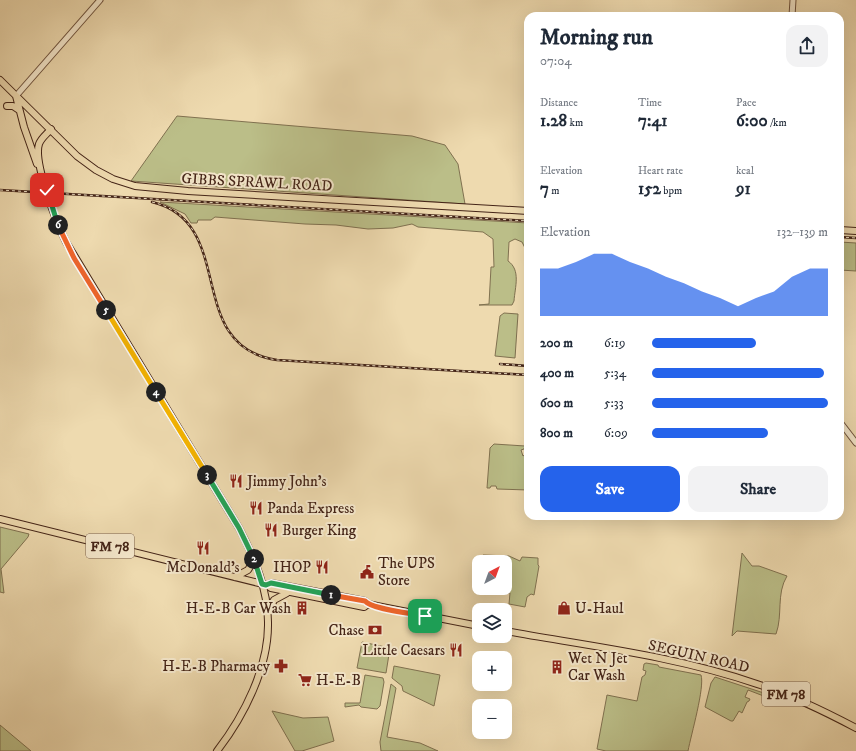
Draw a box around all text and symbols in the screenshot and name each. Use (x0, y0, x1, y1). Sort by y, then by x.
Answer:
text: Morning run (540, 24, 653, 51)
button: share (786, 25, 828, 67)
text: 07:04 (540, 53, 572, 69)
text: Distance (540, 96, 578, 110)
text: Time (638, 96, 662, 110)
text: Pace (736, 96, 756, 110)
text: 1.28 (540, 110, 567, 132)
text: 7:41 (638, 110, 667, 132)
text: 6:00 (736, 110, 768, 132)
text: km (567, 116, 583, 130)
text: /km (768, 116, 787, 130)
text: Elevation (540, 164, 583, 178)
text: Heart rate (638, 164, 683, 178)
text: kcal (736, 164, 754, 178)
street label: GIBBS SPRAWL ROAD (181, 169, 333, 196)
pin (30, 173, 64, 207)
text: 7 (540, 178, 549, 200)
text: 152 (638, 178, 661, 200)
text: 91 (736, 178, 751, 200)
icon: check (36, 179, 58, 201)
text: m (549, 184, 560, 198)
text: bpm (661, 184, 682, 198)
pin: 6 (48, 215, 68, 235)
text: 6 (55, 218, 61, 232)
text: Elevation (540, 224, 590, 240)
text: 132–139 m (776, 224, 828, 240)
pin: 5 (96, 300, 116, 320)
text: 5 (103, 303, 109, 317)
text: 200 m (540, 335, 573, 351)
text: 6:19 (604, 335, 625, 351)
text: 400 m (540, 365, 574, 381)
text: 5:34 (604, 365, 626, 381)
pin: 4 (146, 382, 166, 402)
text: 4 (153, 385, 159, 399)
text: 600 m (540, 395, 573, 411)
text: 5:33 (604, 395, 624, 411)
text: 800 m (540, 425, 573, 441)
text: 6:09 (604, 425, 628, 441)
pin: 3 (197, 465, 217, 485)
button: Save (540, 466, 680, 512)
button: Share (688, 466, 828, 512)
text: 3 (205, 468, 209, 482)
place label: Jimmy John's (245, 472, 326, 491)
restaurant icon: Jimmy John's (228, 473, 244, 489)
place label: Panda Express (267, 499, 354, 518)
restaurant icon: Panda Express (248, 500, 264, 516)
place label: Burger King (282, 521, 357, 540)
restaurant icon: Burger King (263, 522, 279, 538)
road number: FM 78 (86, 534, 134, 558)
restaurant icon: McDonald's (195, 540, 211, 556)
pin: 2 (244, 549, 264, 569)
text: 2 (251, 552, 257, 566)
place label: The UPS Store (378, 554, 435, 590)
north arrow (472, 555, 512, 595)
map controls (472, 555, 512, 739)
place label: McDonald's (166, 558, 240, 577)
place label: IHOP (273, 558, 311, 577)
restaurant icon: IHOP (314, 559, 330, 575)
public building icon: The UPS Store (359, 564, 375, 580)
pin: 1 (321, 585, 341, 605)
text: 1 (329, 588, 333, 602)
place label: H-E-B Car Wash (186, 599, 291, 618)
pin (408, 599, 442, 633)
place label: U-Haul (575, 599, 624, 618)
building icon: H-E-B Car Wash (294, 600, 310, 616)
shop icon: U-Haul (556, 600, 572, 616)
button: layers (472, 603, 512, 643)
icon: arrive (414, 605, 436, 627)
place label: Chase (329, 621, 364, 640)
bank icon: Chase (367, 622, 383, 638)
street label: SEGUIN ROAD (646, 636, 751, 677)
place label: Little Caesars (362, 641, 445, 660)
restaurant icon: Little Caesars (448, 642, 464, 658)
place label: Wet N Jet Car Wash (567, 649, 628, 685)
button: + (472, 651, 512, 691)
place label: H-E-B Pharmacy (162, 657, 271, 676)
pharmacy icon: H-E-B Pharmacy (273, 658, 289, 674)
building icon: Wet N Jet Car Wash (549, 659, 565, 675)
place label: H-E-B (316, 671, 361, 690)
supermarket icon: H-E-B (297, 672, 313, 688)
road number: FM 78 (762, 682, 810, 706)
button: − (472, 699, 512, 739)

